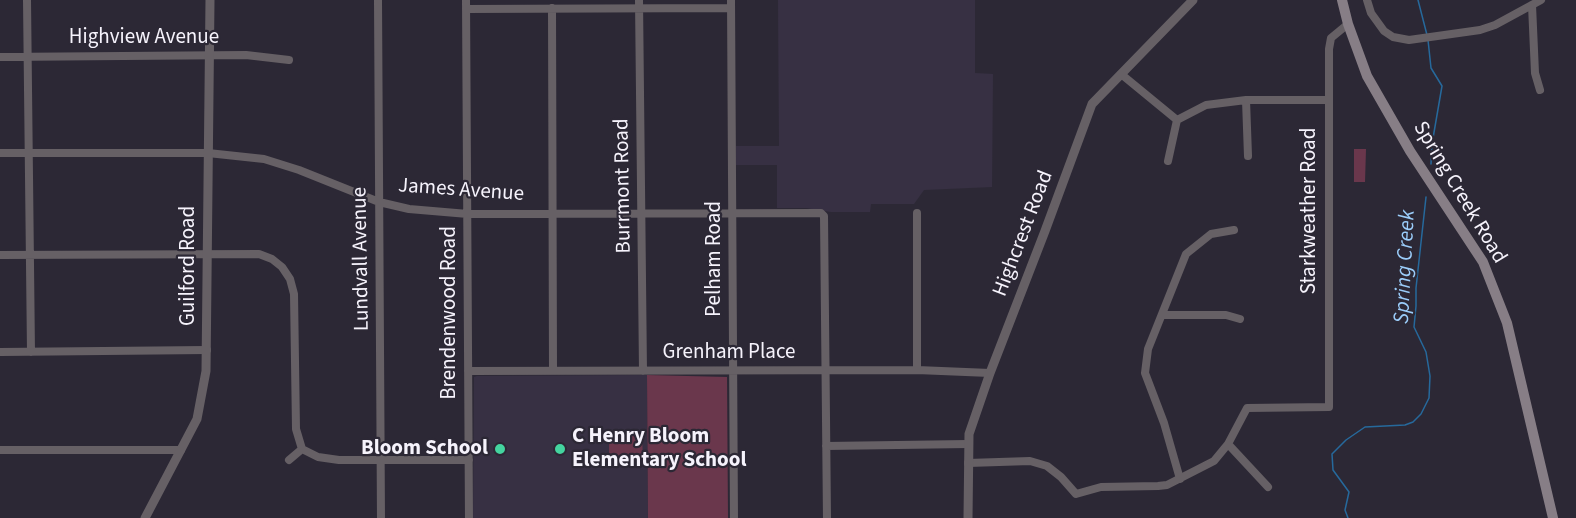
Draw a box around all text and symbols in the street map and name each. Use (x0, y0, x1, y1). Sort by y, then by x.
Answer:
street label: Highview Avenue (69, 25, 219, 51)
street label: Spring Creek Road (1407, 117, 1511, 269)
street label: Burrmont Road (610, 118, 638, 254)
street label: Starkweather Road (1297, 128, 1323, 294)
street label: Highcrest Road (988, 168, 1060, 300)
street label: James Avenue (397, 174, 525, 208)
street label: Lundvall Avenue (348, 187, 376, 331)
street label: Pelham Road (702, 201, 728, 317)
street label: Guilford Road (176, 206, 202, 326)
water label: Spring Creek (1390, 209, 1422, 325)
street label: Brendenwood Road (437, 226, 463, 400)
street label: Grenham Place (663, 340, 795, 366)
place label: C Henry Bloom Elementary School (572, 424, 746, 474)
place label: Bloom School (361, 436, 488, 462)
marker: Bloom School (493, 442, 507, 456)
marker: C Henry Bloom Elementary School (553, 442, 567, 456)

